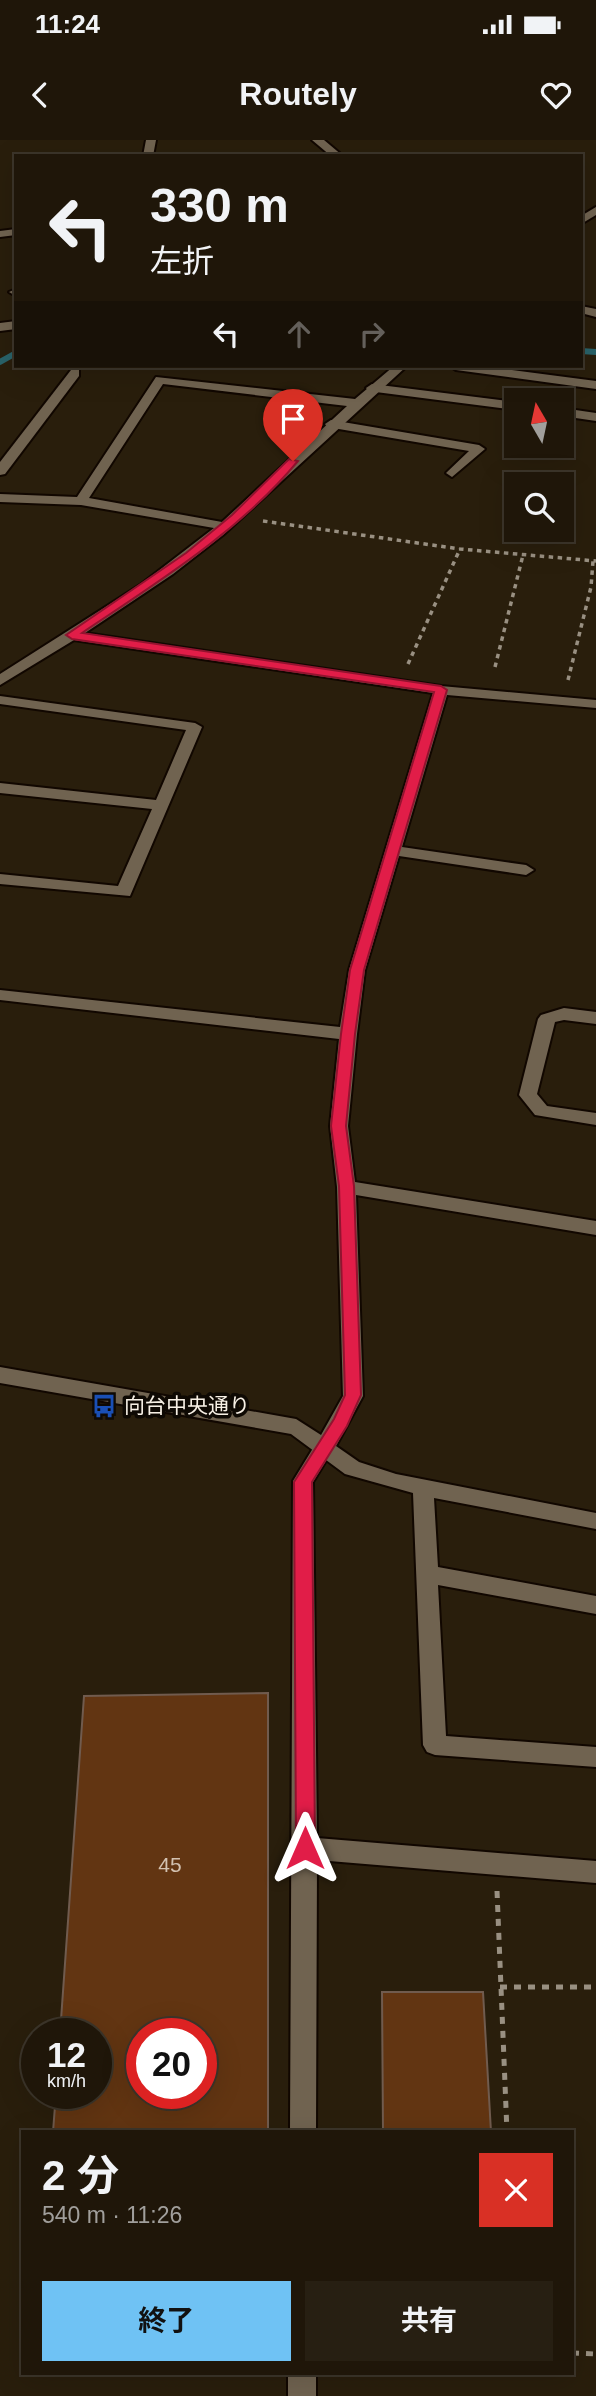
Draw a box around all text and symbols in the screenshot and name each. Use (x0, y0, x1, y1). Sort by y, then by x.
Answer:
text: 11:24 (35, 9, 100, 39)
icon: back (21, 76, 59, 114)
text: Routely (239, 76, 357, 112)
icon: heart (537, 76, 575, 114)
text: 330 m (150, 178, 289, 232)
icon: left (35, 182, 126, 273)
text: 左折 (150, 243, 214, 279)
icon: left (207, 315, 245, 353)
icon: ahead (280, 315, 318, 353)
icon: right (353, 315, 391, 353)
north arrow (504, 388, 574, 458)
map controls (504, 388, 574, 542)
pin (263, 389, 323, 461)
icon: arrive (274, 400, 312, 438)
button: search (504, 472, 574, 542)
bus stop icon: 向台中央通り (90, 1392, 118, 1420)
place label: 向台中央通り (124, 1394, 250, 1417)
position arrow (268, 1811, 342, 1885)
house number: 45 (158, 1853, 182, 1876)
speed limit sign: 20 (126, 2018, 217, 2109)
text: 12 (47, 2035, 86, 2074)
text: km/h (47, 2071, 86, 2091)
text: 2 分 (42, 2152, 119, 2199)
button: close (479, 2153, 553, 2227)
text: 540 m · 11:26 (42, 2202, 182, 2228)
button: 終了 (42, 2281, 291, 2361)
button: 共有 (305, 2281, 553, 2361)

